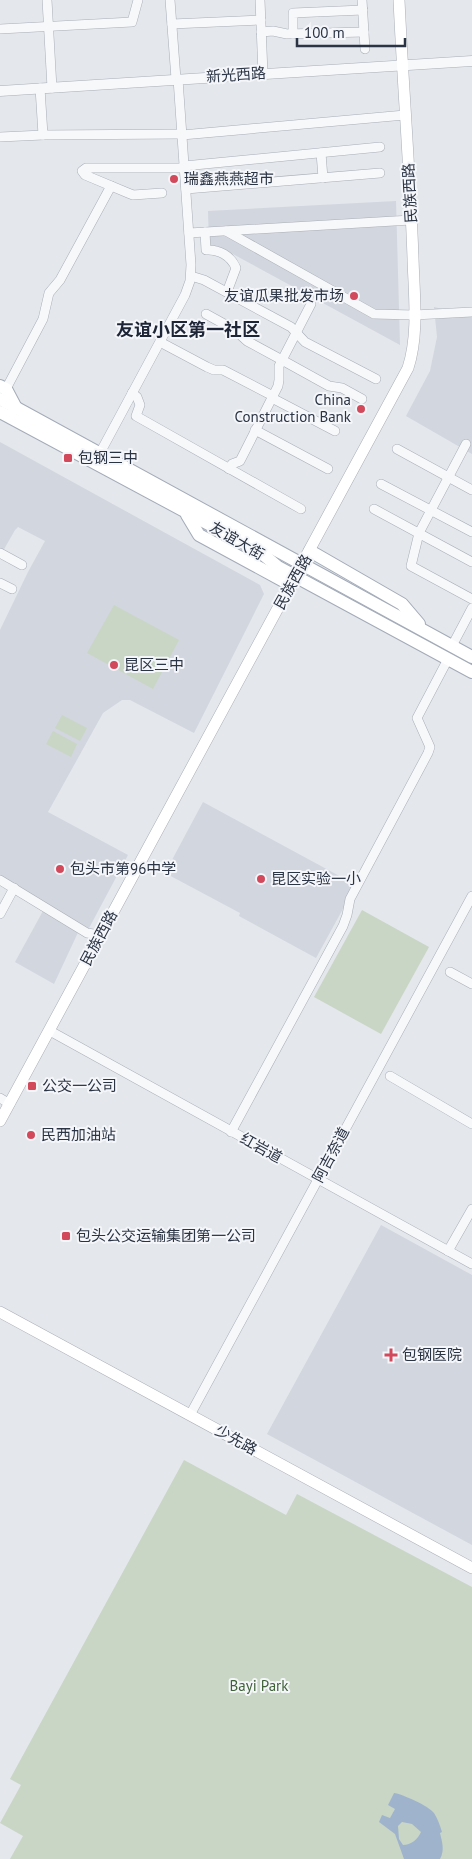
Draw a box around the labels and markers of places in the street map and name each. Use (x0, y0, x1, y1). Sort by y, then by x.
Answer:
place label: 瑞鑫燕燕超市 (184, 169, 274, 188)
marker: 瑞鑫燕燕超市 (168, 173, 180, 185)
place label: 友谊瓜果批发市场 (224, 286, 344, 305)
marker: 友谊瓜果批发市场 (348, 290, 360, 302)
place label: China Construction Bank (234, 390, 352, 426)
marker: China Construction Bank (355, 403, 367, 415)
place label: 包钢三中 (78, 448, 138, 467)
marker: 包钢三中 (62, 452, 74, 464)
place label: 昆区三中 (124, 655, 184, 674)
marker: 昆区三中 (108, 659, 120, 671)
place label: 包头市第96中学 (70, 859, 176, 878)
marker: 包头市第96中学 (54, 863, 66, 875)
place label: 昆区实验一小 (271, 869, 361, 888)
marker: 昆区实验一小 (255, 873, 267, 885)
place label: 公交一公司 (42, 1076, 117, 1095)
marker: 公交一公司 (26, 1080, 38, 1092)
place label: 民西加油站 (41, 1125, 116, 1144)
marker: 民西加油站 (25, 1129, 37, 1141)
place label: 包头公交运输集团第一公司 (76, 1226, 256, 1245)
marker: 包头公交运输集团第一公司 (60, 1230, 72, 1242)
place label: 包钢医院 (402, 1345, 462, 1364)
marker: 包钢医院 (384, 1348, 398, 1362)

